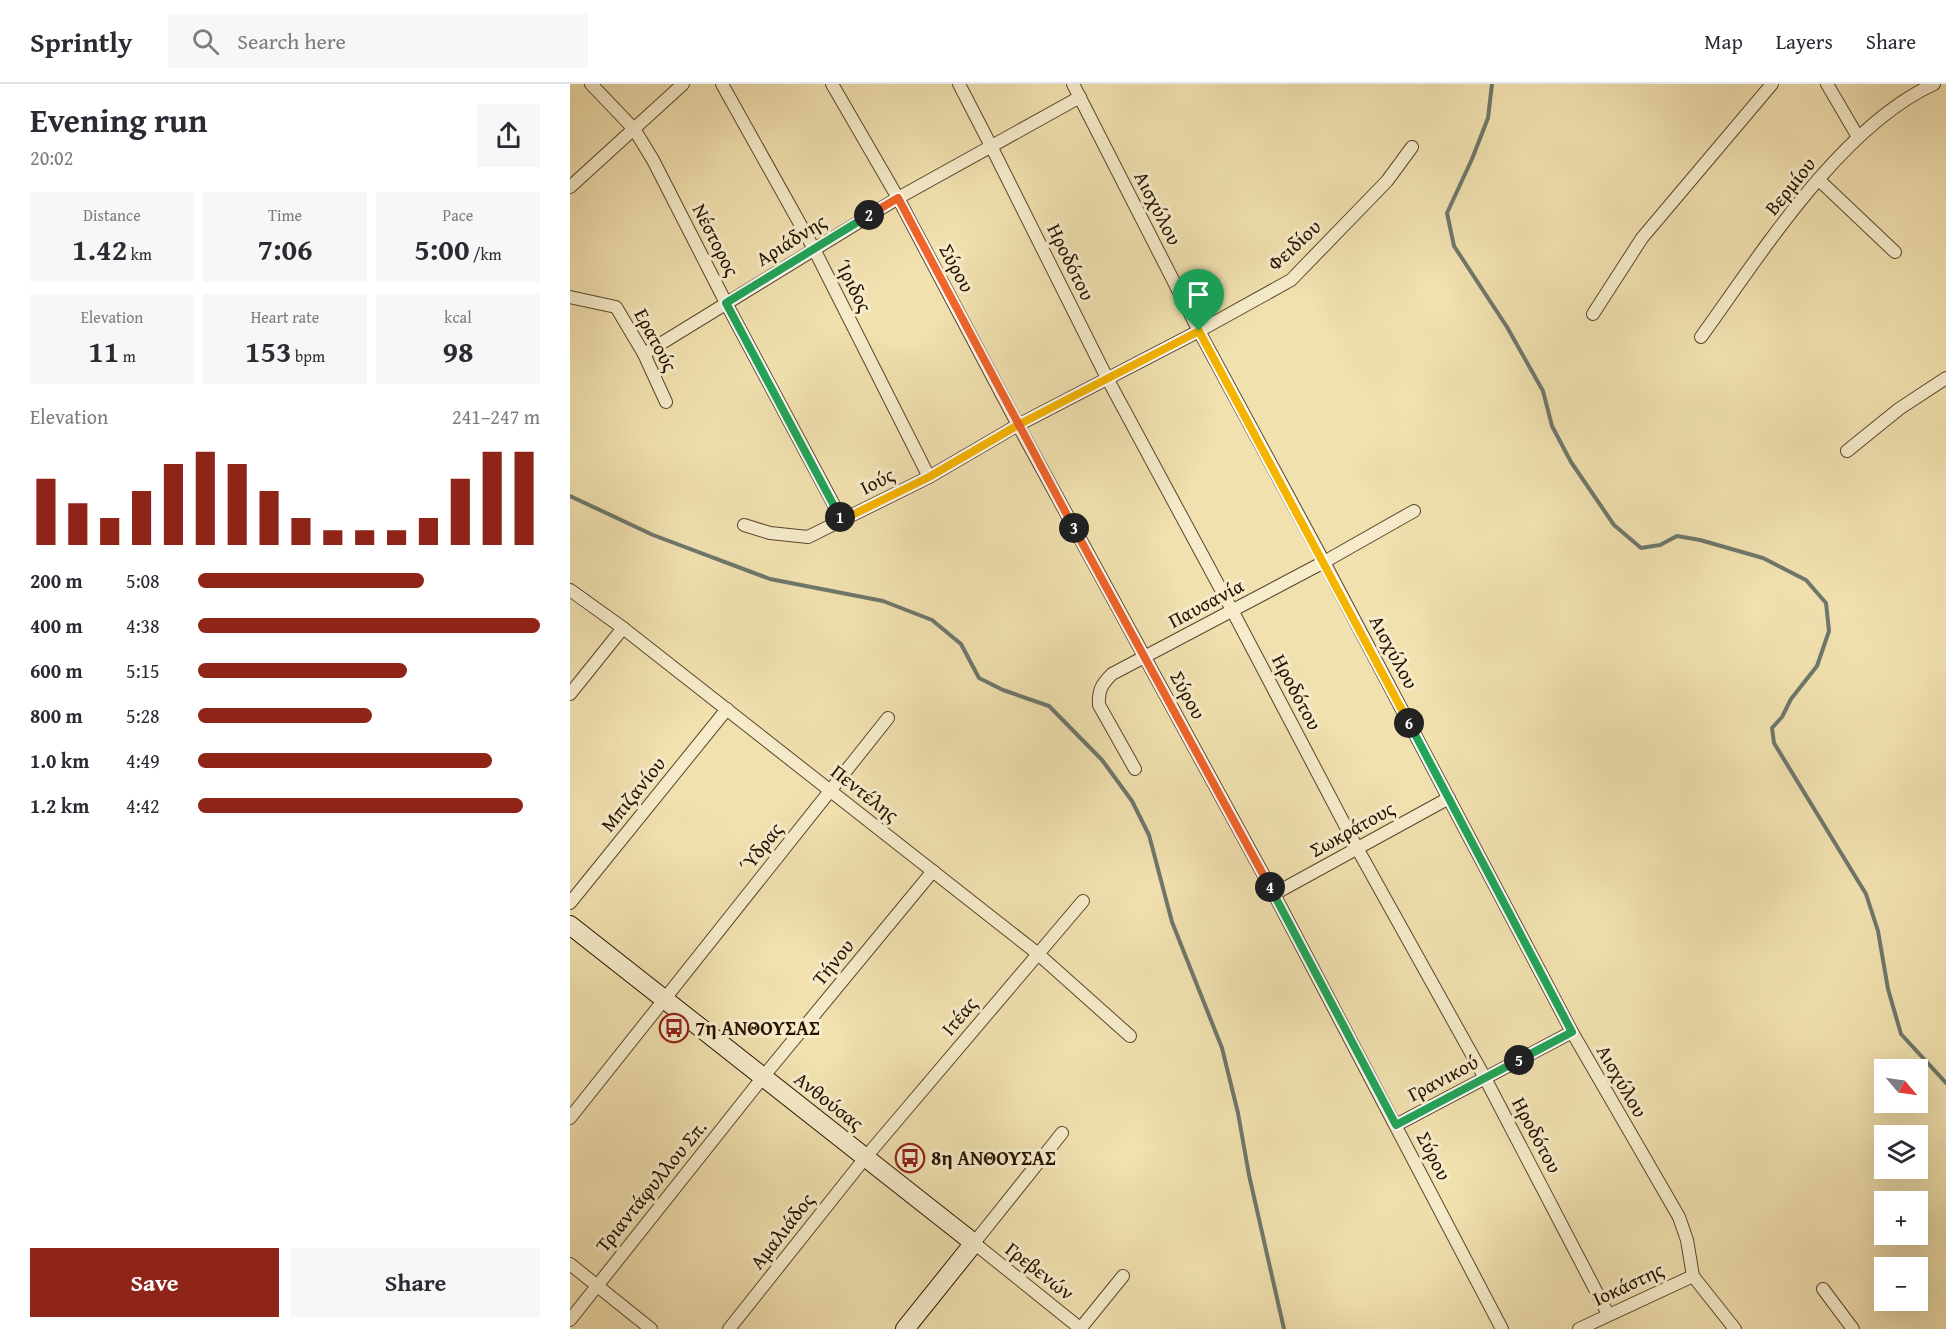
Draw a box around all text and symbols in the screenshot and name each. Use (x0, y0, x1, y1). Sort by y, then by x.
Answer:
search box (168, 14, 588, 68)
text: Sprintly (30, 21, 132, 62)
icon: search (189, 25, 222, 58)
text: Search here (237, 25, 346, 57)
text: Map (1704, 26, 1743, 57)
text: Layers (1776, 26, 1833, 57)
text: Share (1866, 26, 1916, 57)
text: Evening run (30, 96, 207, 144)
button: share (477, 104, 540, 167)
text: 20:02 (30, 143, 73, 172)
street label: Βερμίου (1757, 150, 1822, 221)
street label: Αισχύλου (1127, 166, 1189, 250)
street label: Νέστορος (686, 198, 747, 282)
pin: 2 (854, 200, 884, 230)
text: Distance (83, 203, 141, 227)
text: Time (268, 203, 302, 227)
text: Pace (443, 203, 473, 227)
text: 2 (865, 203, 873, 227)
street label: Αριάδνης (750, 206, 832, 273)
street label: Φειδίου (1260, 212, 1327, 277)
street label: Ηροδότου (1040, 218, 1103, 305)
text: 1.42 (72, 227, 127, 271)
text: 7:06 (257, 227, 313, 271)
text: 5:00 (414, 227, 469, 271)
street label: Σύρου (933, 238, 982, 297)
text: km (127, 242, 152, 266)
text: /km (469, 242, 502, 266)
street label: Ίριδος (829, 255, 880, 318)
pin (1173, 269, 1224, 331)
icon: arrive (1182, 278, 1215, 311)
street label: Ερατούς (628, 303, 685, 377)
text: Elevation (81, 305, 143, 329)
text: Heart rate (251, 305, 319, 329)
text: kcal (444, 305, 472, 329)
text: 11 (88, 329, 119, 373)
text: 153 (245, 329, 292, 373)
text: 98 (442, 329, 474, 373)
text: m (119, 344, 136, 368)
text: bpm (292, 344, 325, 368)
text: Elevation (30, 402, 108, 431)
text: 241–247 m (452, 402, 540, 431)
street label: Ιούς (854, 459, 900, 502)
pin: 1 (825, 502, 855, 532)
text: 1 (836, 505, 844, 529)
pin: 3 (1059, 513, 1089, 543)
text: 3 (1070, 516, 1078, 540)
text: 200 m (30, 566, 83, 595)
text: 5:08 (126, 566, 160, 595)
street label: Παυσανία (1163, 570, 1249, 635)
street label: Αισχύλου (1363, 610, 1426, 694)
text: 400 m (30, 611, 83, 640)
text: 4:38 (126, 611, 160, 640)
street label: Ηροδότου (1265, 649, 1330, 735)
text: 600 m (30, 656, 83, 685)
text: 5:15 (126, 656, 160, 685)
street label: Σύρου (1163, 665, 1214, 724)
text: 800 m (30, 701, 83, 730)
text: 5:28 (126, 701, 160, 730)
pin: 6 (1394, 708, 1424, 738)
text: 6 (1405, 711, 1413, 735)
text: 1.0 km (30, 746, 89, 775)
text: 4:49 (126, 746, 160, 775)
street label: Μπιζανίου (593, 750, 672, 838)
street label: Πεντέλης (825, 757, 906, 829)
text: 1.2 km (30, 791, 89, 820)
text: 4:42 (126, 791, 160, 820)
street label: Σωκράτους (1304, 793, 1400, 864)
street label: Ύδρας (732, 815, 790, 878)
pin: 4 (1255, 872, 1285, 902)
text: 4 (1266, 875, 1274, 899)
street label: Τήνου (805, 932, 861, 991)
street label: Ιτέας (934, 990, 984, 1041)
bus stop icon: 7η ΑΝΘΟΥΣΑΣ (658, 1012, 690, 1044)
place label: 7η ΑΝΘΟΥΣΑΣ (695, 1013, 820, 1042)
street label: Αισχύλου (1590, 1039, 1655, 1123)
pin: 5 (1504, 1045, 1534, 1075)
street label: Γρανικού (1402, 1047, 1483, 1108)
text: 5 (1515, 1048, 1523, 1072)
north arrow (1874, 1059, 1928, 1113)
map controls (1874, 1059, 1928, 1311)
street label: Ανθούσας (788, 1064, 871, 1137)
street label: Ηροδότου (1505, 1092, 1570, 1178)
street label: Τριαντάφυλλου Σπ. (588, 1113, 713, 1258)
button: layers (1874, 1125, 1928, 1179)
street label: Σύρου (1410, 1126, 1459, 1185)
bus stop icon: 8η ΑΝΘΟΥΣΑΣ (894, 1142, 926, 1174)
place label: 8η ΑΝΘΟΥΣΑΣ (931, 1143, 1056, 1172)
street label: Αμαλιάδος (742, 1186, 821, 1275)
button: + (1874, 1191, 1928, 1245)
street label: Γρεβενών (1000, 1234, 1081, 1307)
button: Save (30, 1248, 279, 1317)
button: Share (291, 1248, 540, 1317)
street label: Ιοκάστης (1587, 1254, 1669, 1313)
button: − (1874, 1257, 1928, 1311)

